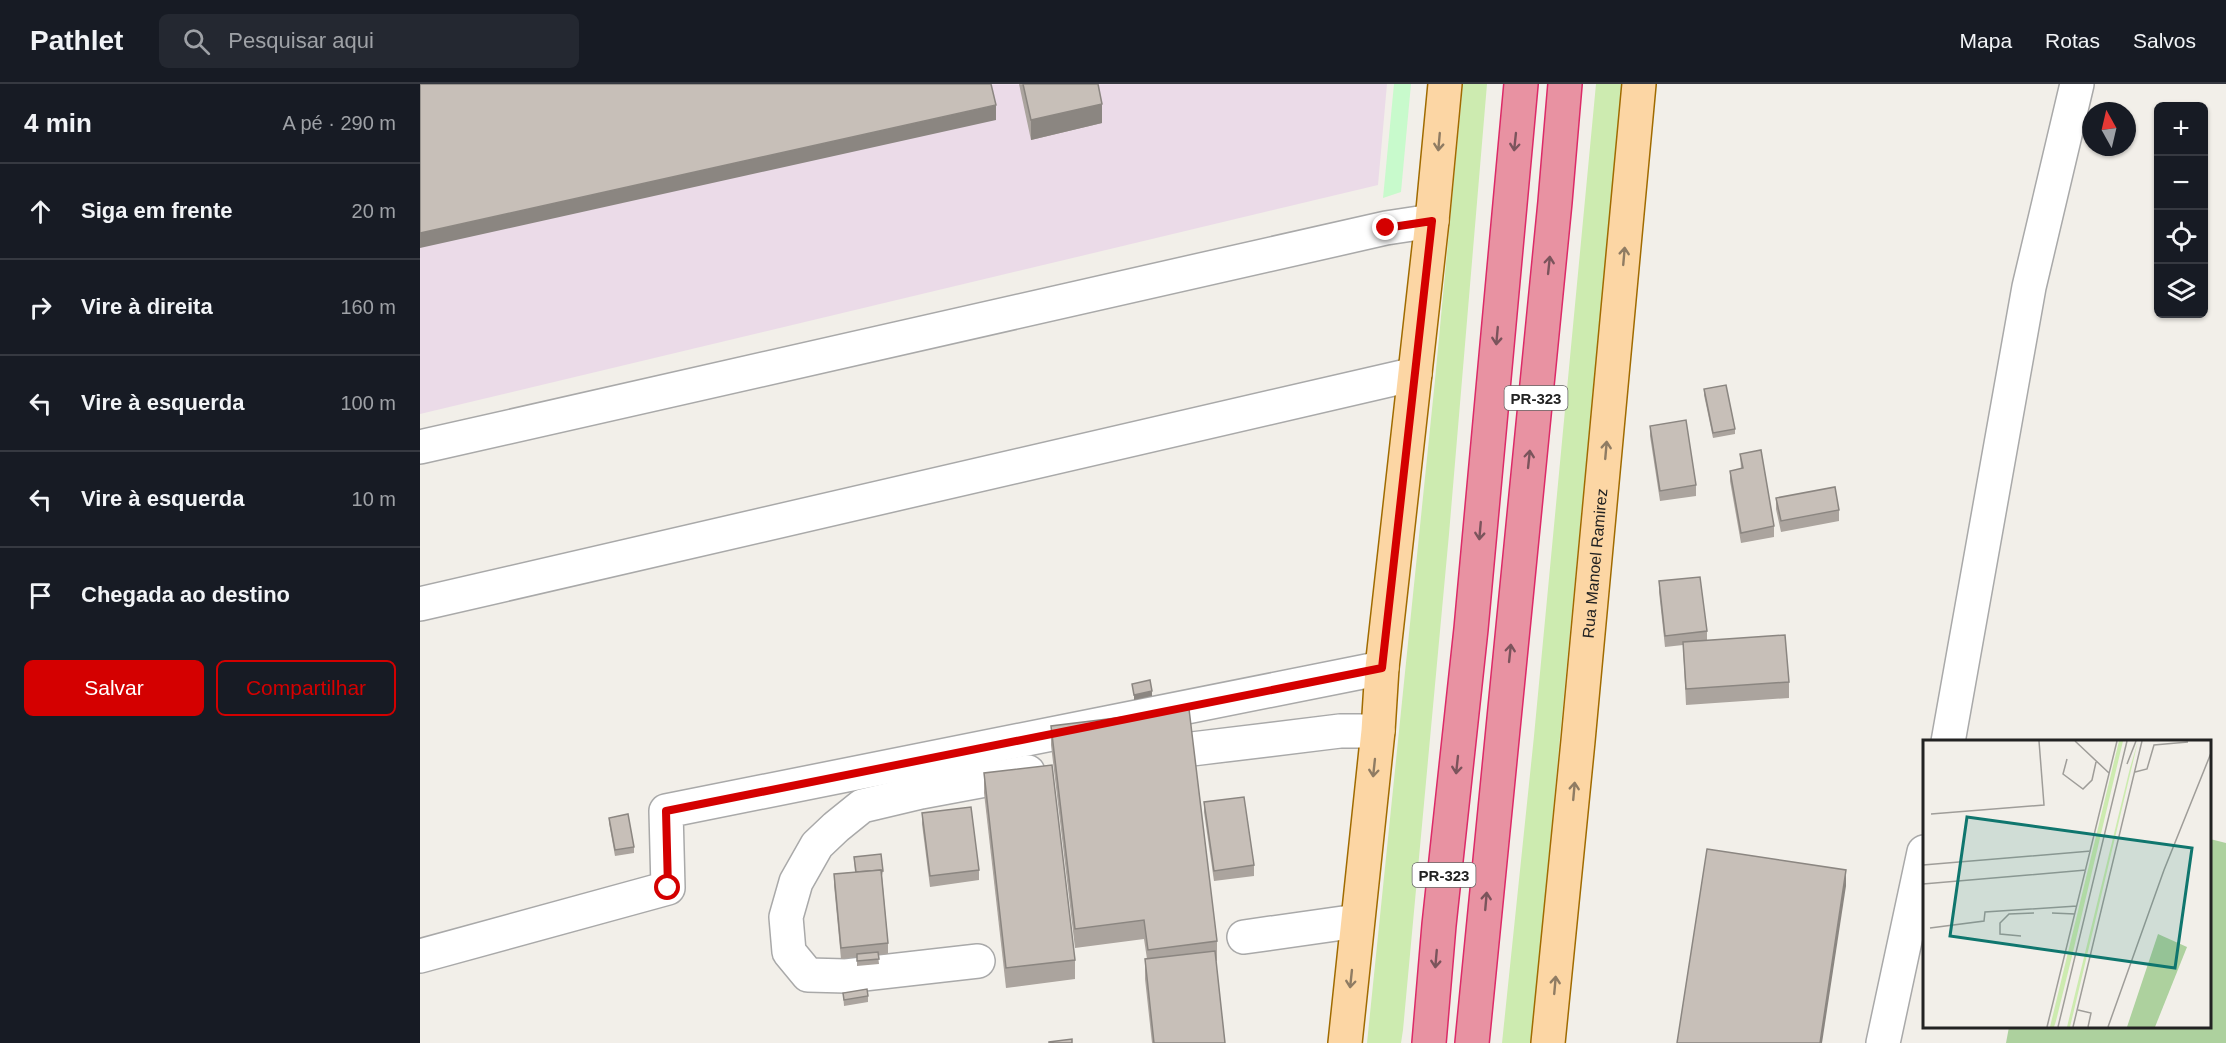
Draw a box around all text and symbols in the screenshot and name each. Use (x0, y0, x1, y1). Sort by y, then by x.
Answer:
search box (159, 14, 579, 68)
text: Pathlet (30, 25, 123, 56)
icon: search (180, 25, 213, 58)
text: Pesquisar aqui (228, 28, 374, 53)
text: Mapa (1960, 29, 2012, 52)
text: Rotas (2045, 29, 2100, 52)
text: Salvos (2133, 29, 2196, 52)
north arrow (2082, 102, 2136, 156)
map controls (2154, 102, 2208, 318)
button: + (2154, 102, 2208, 156)
text: 4 min (24, 108, 92, 138)
text: A pé · 290 m (283, 112, 396, 134)
one-way arrow (1433, 132, 1444, 152)
one-way arrow (1509, 132, 1520, 152)
button: − (2154, 156, 2208, 210)
icon: ahead (24, 195, 57, 228)
text: Siga em frente (81, 198, 233, 223)
text: 20 m (352, 200, 396, 222)
button: locate (2154, 210, 2208, 264)
route end (1372, 214, 1398, 240)
one-way arrow (1619, 247, 1630, 267)
one-way arrow (1544, 256, 1555, 276)
button: layers (2154, 264, 2208, 318)
icon: right (24, 291, 57, 324)
text: Vire à direita (81, 294, 213, 319)
text: 160 m (340, 296, 396, 318)
one-way arrow (1491, 326, 1502, 346)
road number: PR-323 (1504, 386, 1568, 410)
icon: left (24, 387, 57, 420)
text: Vire à esquerda (81, 390, 244, 415)
text: 100 m (340, 392, 396, 414)
one-way arrow (1601, 441, 1612, 461)
one-way arrow (1524, 450, 1535, 470)
icon: left (24, 483, 57, 516)
text: Vire à esquerda (81, 486, 244, 511)
text: 10 m (352, 488, 396, 510)
street label: Rua Manoel Ramirez (1579, 488, 1610, 639)
one-way arrow (1474, 520, 1485, 540)
icon: arrive (24, 579, 57, 612)
text: Chegada ao destino (81, 582, 290, 607)
one-way arrow (1505, 644, 1516, 664)
button: Salvar (24, 660, 204, 716)
button: Compartilhar (216, 660, 396, 716)
inset map (1923, 740, 2211, 1028)
one-way arrow (1451, 754, 1462, 774)
one-way arrow (1368, 758, 1379, 778)
one-way arrow (1569, 781, 1580, 801)
road number: PR-323 (1412, 863, 1476, 887)
route start (654, 874, 680, 900)
one-way arrow (1481, 892, 1492, 912)
one-way arrow (1430, 948, 1441, 968)
one-way arrow (1345, 969, 1356, 988)
one-way arrow (1550, 975, 1561, 995)

